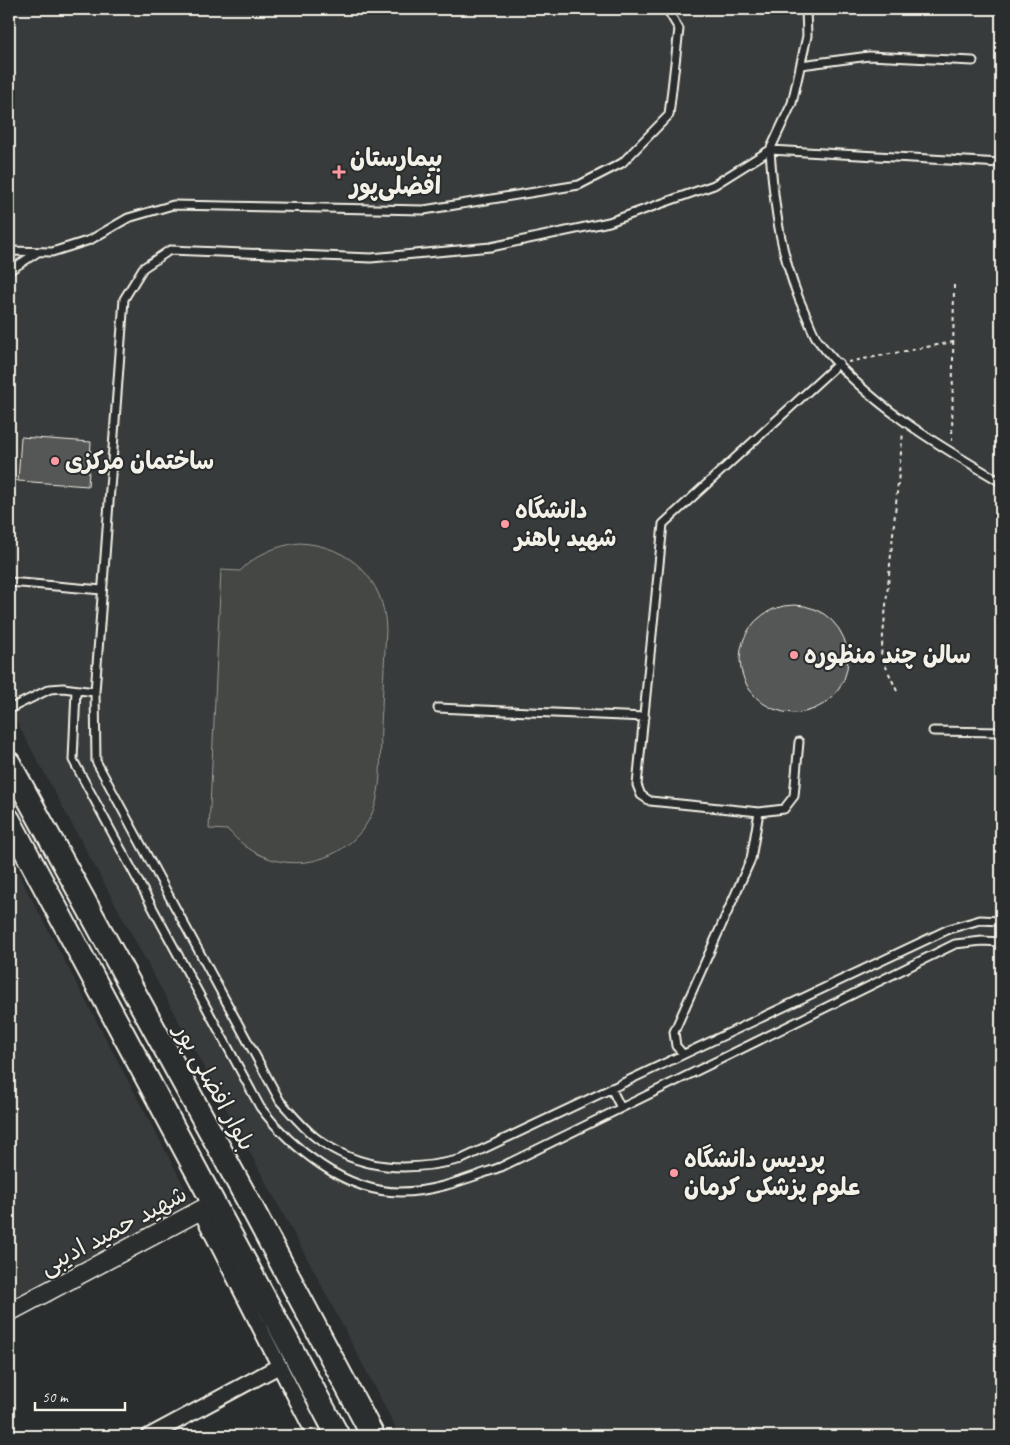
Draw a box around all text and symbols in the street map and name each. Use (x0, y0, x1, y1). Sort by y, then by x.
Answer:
place label: بیمارستان افضلی‌پور (348, 143, 442, 201)
marker: بیمارستان افضلی‌پور (332, 165, 346, 179)
place label: ساختمان مرکزی (65, 446, 214, 476)
marker: ساختمان مرکزی (49, 455, 61, 467)
place label: دانشگاه شهید باهنر (513, 495, 617, 553)
marker: دانشگاه شهید باهنر (499, 518, 511, 530)
place label: سالن چند منظوره (804, 640, 971, 670)
marker: سالن چند منظوره (788, 649, 800, 661)
street label: بلوار افضلی پور (167, 1017, 262, 1156)
place label: پردیس دانشگاه علوم پزشکی کرمان (684, 1144, 861, 1205)
marker: پردیس دانشگاه علوم پزشکی کرمان (668, 1167, 680, 1179)
street label: شهید حمید ادیبی (34, 1179, 192, 1281)
scale bar (35, 1380, 125, 1412)
text: 50 m (42, 1388, 69, 1407)

